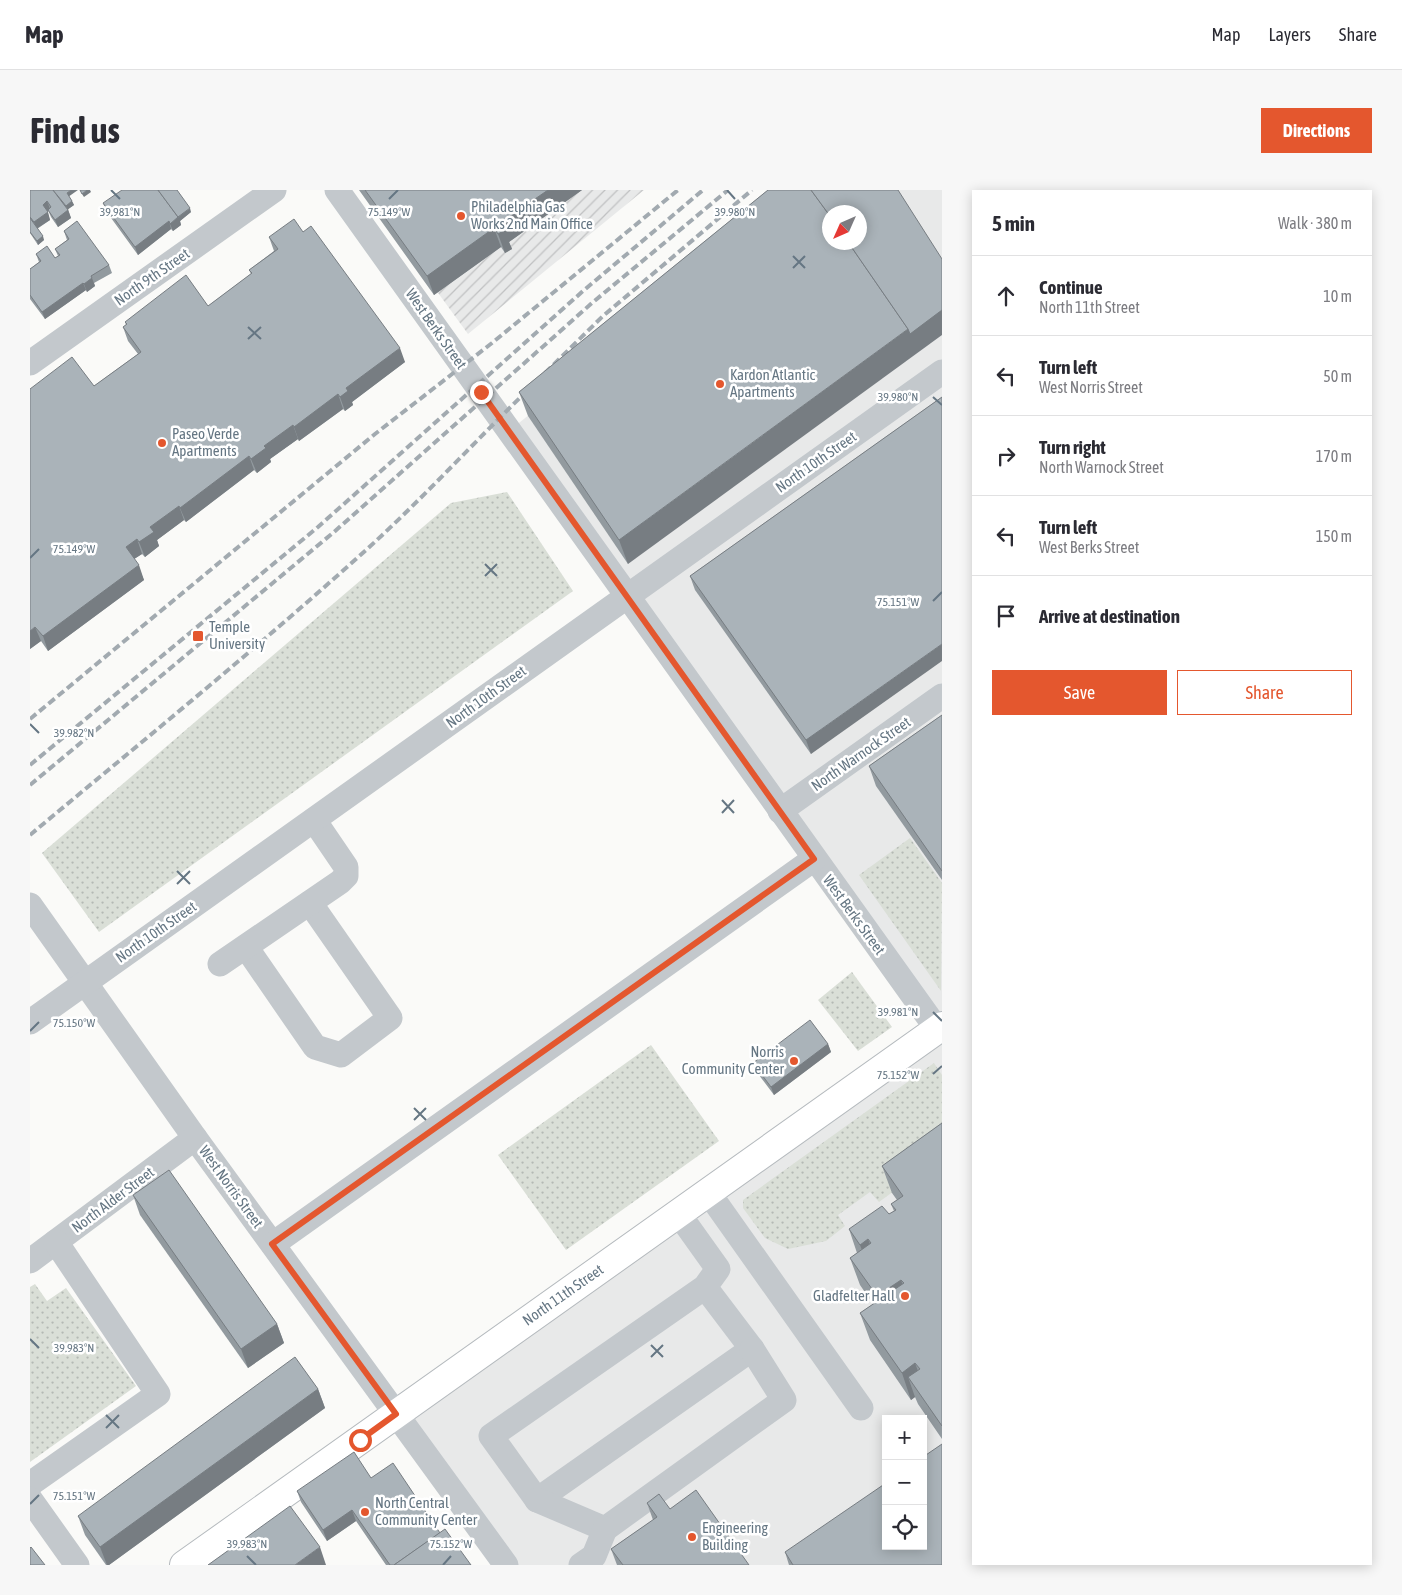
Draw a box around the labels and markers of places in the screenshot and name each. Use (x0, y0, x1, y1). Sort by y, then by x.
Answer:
place label: Philadelphia Gas Works 2nd Main Office (471, 198, 593, 232)
marker: Philadelphia Gas Works 2nd Main Office (455, 210, 467, 222)
place label: Kardon Atlantic Apartments (730, 366, 816, 400)
marker: Kardon Atlantic Apartments (714, 378, 726, 390)
place label: Paseo Verde Apartments (172, 425, 239, 459)
marker: Paseo Verde Apartments (156, 437, 168, 449)
place label: Temple University (209, 618, 265, 652)
marker: Temple University (191, 629, 205, 643)
place label: Norris Community Center (682, 1043, 785, 1077)
marker: Norris Community Center (788, 1055, 800, 1067)
place label: Gladfelter Hall (813, 1287, 895, 1304)
marker: Gladfelter Hall (899, 1290, 911, 1302)
place label: North Central Community Center (375, 1494, 478, 1528)
marker: North Central Community Center (359, 1506, 371, 1518)
place label: Engineering Building (702, 1519, 769, 1553)
marker: Engineering Building (686, 1531, 698, 1543)

